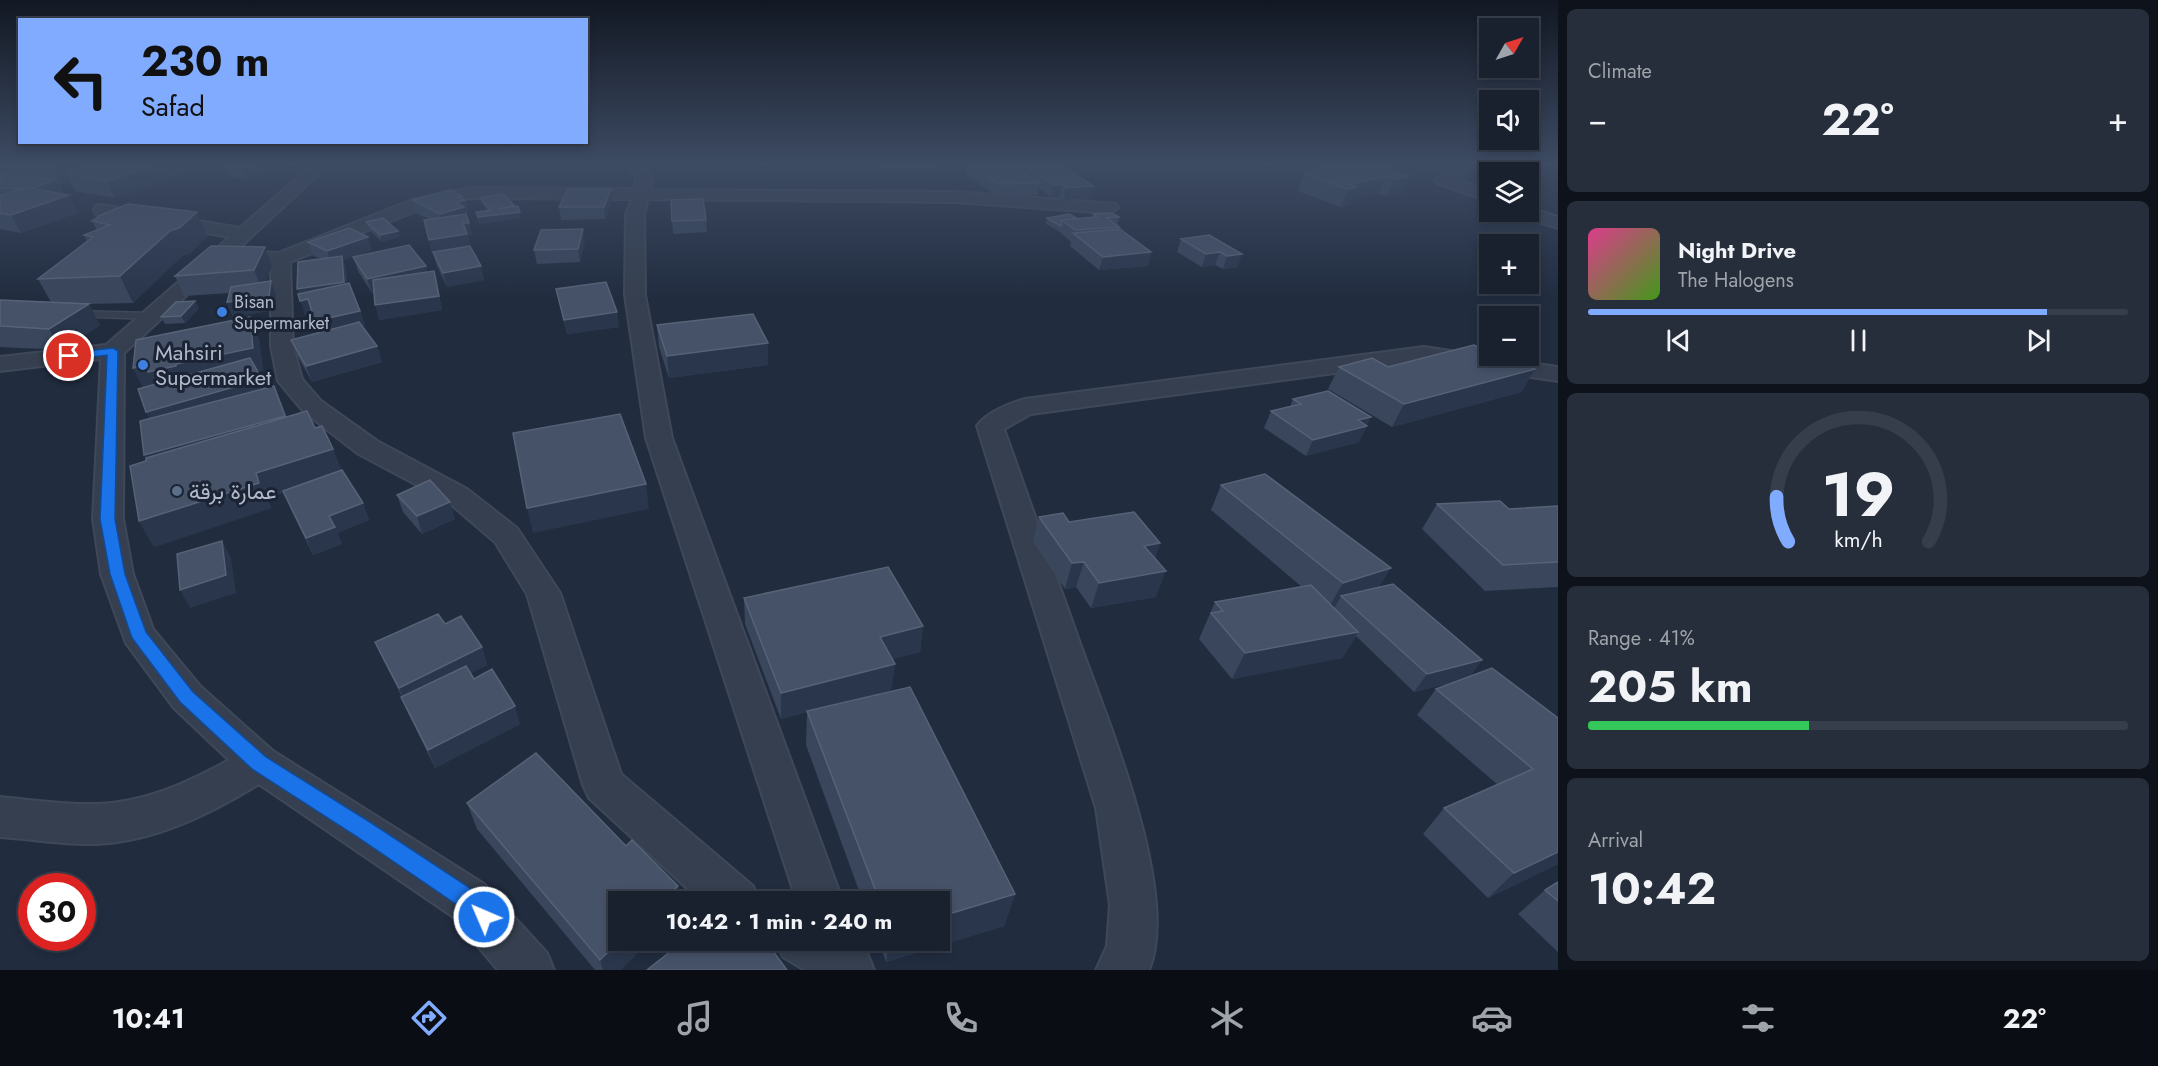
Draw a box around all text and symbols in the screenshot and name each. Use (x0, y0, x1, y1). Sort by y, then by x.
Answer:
north arrow (1479, 18, 1539, 78)
map controls (1479, 18, 1539, 366)
text: 230 m (141, 31, 269, 92)
icon: left (42, 42, 120, 120)
text: Climate (1588, 57, 1652, 86)
text: Safad (141, 87, 205, 126)
text: 22° (1821, 87, 1894, 152)
button: sound (1479, 90, 1539, 150)
text: − (1588, 96, 1607, 143)
text: + (2108, 96, 2128, 143)
button: layers (1479, 162, 1539, 222)
button: + (1479, 234, 1539, 294)
text: Night Drive (1678, 234, 1796, 266)
text: The Halogens (1678, 266, 1794, 295)
place label: Bisan Supermarket (234, 289, 330, 336)
marker: Bisan Supermarket (215, 305, 229, 319)
button: − (1479, 306, 1539, 366)
icon: previous (1662, 324, 1695, 357)
icon: pause (1842, 324, 1875, 357)
icon: next (2022, 324, 2055, 357)
pin (43, 330, 94, 381)
place label: Mahsiri Supermarket (155, 336, 272, 393)
icon: arrive (52, 339, 85, 372)
marker: Mahsiri Supermarket (136, 358, 150, 372)
text: 19 (1821, 449, 1895, 539)
place label: عمارة برقة (189, 475, 276, 507)
marker: عمارة برقة (170, 484, 184, 498)
text: km/h (1834, 524, 1882, 555)
text: Range · 41% (1588, 624, 1695, 653)
text: 205 km (1588, 654, 1753, 719)
text: Arrival (1588, 826, 1643, 855)
text: 10:42 (1588, 856, 1716, 921)
speed limit sign: 30 (18, 873, 96, 951)
position arrow (452, 885, 516, 949)
text: 10:42 · 1 min · 240 m (666, 905, 892, 937)
icon: directions (408, 997, 450, 1039)
icon: music (674, 997, 716, 1039)
icon: phone (940, 997, 982, 1039)
icon: climate (1206, 997, 1248, 1039)
icon: car (1471, 997, 1513, 1039)
icon: filters (1737, 997, 1779, 1039)
text: 10:41 (112, 999, 185, 1038)
text: 22° (2003, 999, 2046, 1038)

